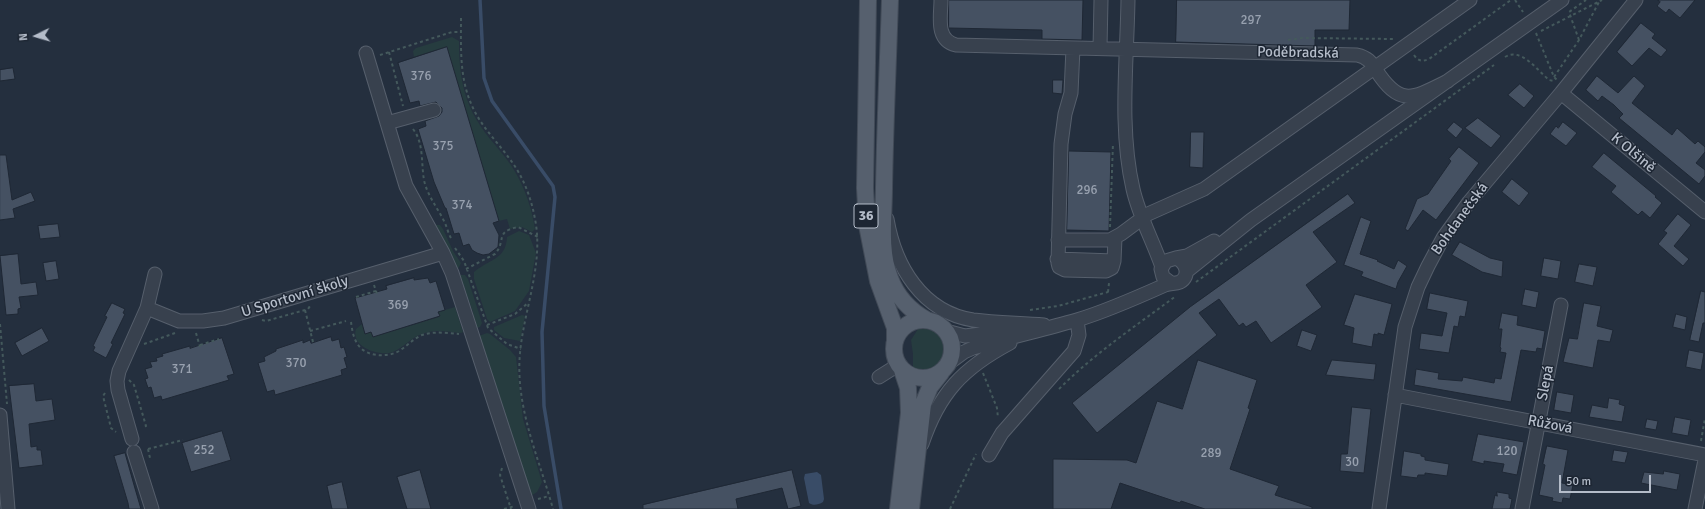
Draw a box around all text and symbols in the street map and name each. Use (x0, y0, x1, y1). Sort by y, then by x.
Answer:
house number: 297 (1240, 13, 1262, 29)
north arrow (16, 16, 56, 56)
text: N (17, 33, 30, 41)
street label: Poděbradská (1257, 43, 1339, 63)
house number: 376 (410, 69, 432, 85)
street label: K Olšině (1607, 129, 1659, 177)
house number: 375 (432, 139, 454, 155)
street label: Bohdanečská (1428, 179, 1492, 259)
house number: 296 (1076, 183, 1098, 199)
house number: 374 (451, 198, 473, 214)
road number: 36 (854, 204, 878, 228)
street label: U Sportovní školy (239, 272, 351, 322)
house number: 369 (387, 298, 409, 314)
house number: 370 (285, 356, 307, 372)
house number: 371 (171, 362, 193, 378)
street label: Slepá (1534, 364, 1558, 402)
street label: Růžová (1526, 412, 1574, 438)
house number: 252 (193, 443, 215, 459)
house number: 120 (1496, 444, 1518, 460)
house number: 289 (1200, 446, 1222, 462)
house number: 30 (1345, 455, 1359, 471)
scale bar (1561, 467, 1653, 493)
text: 50 m (1566, 474, 1591, 489)

